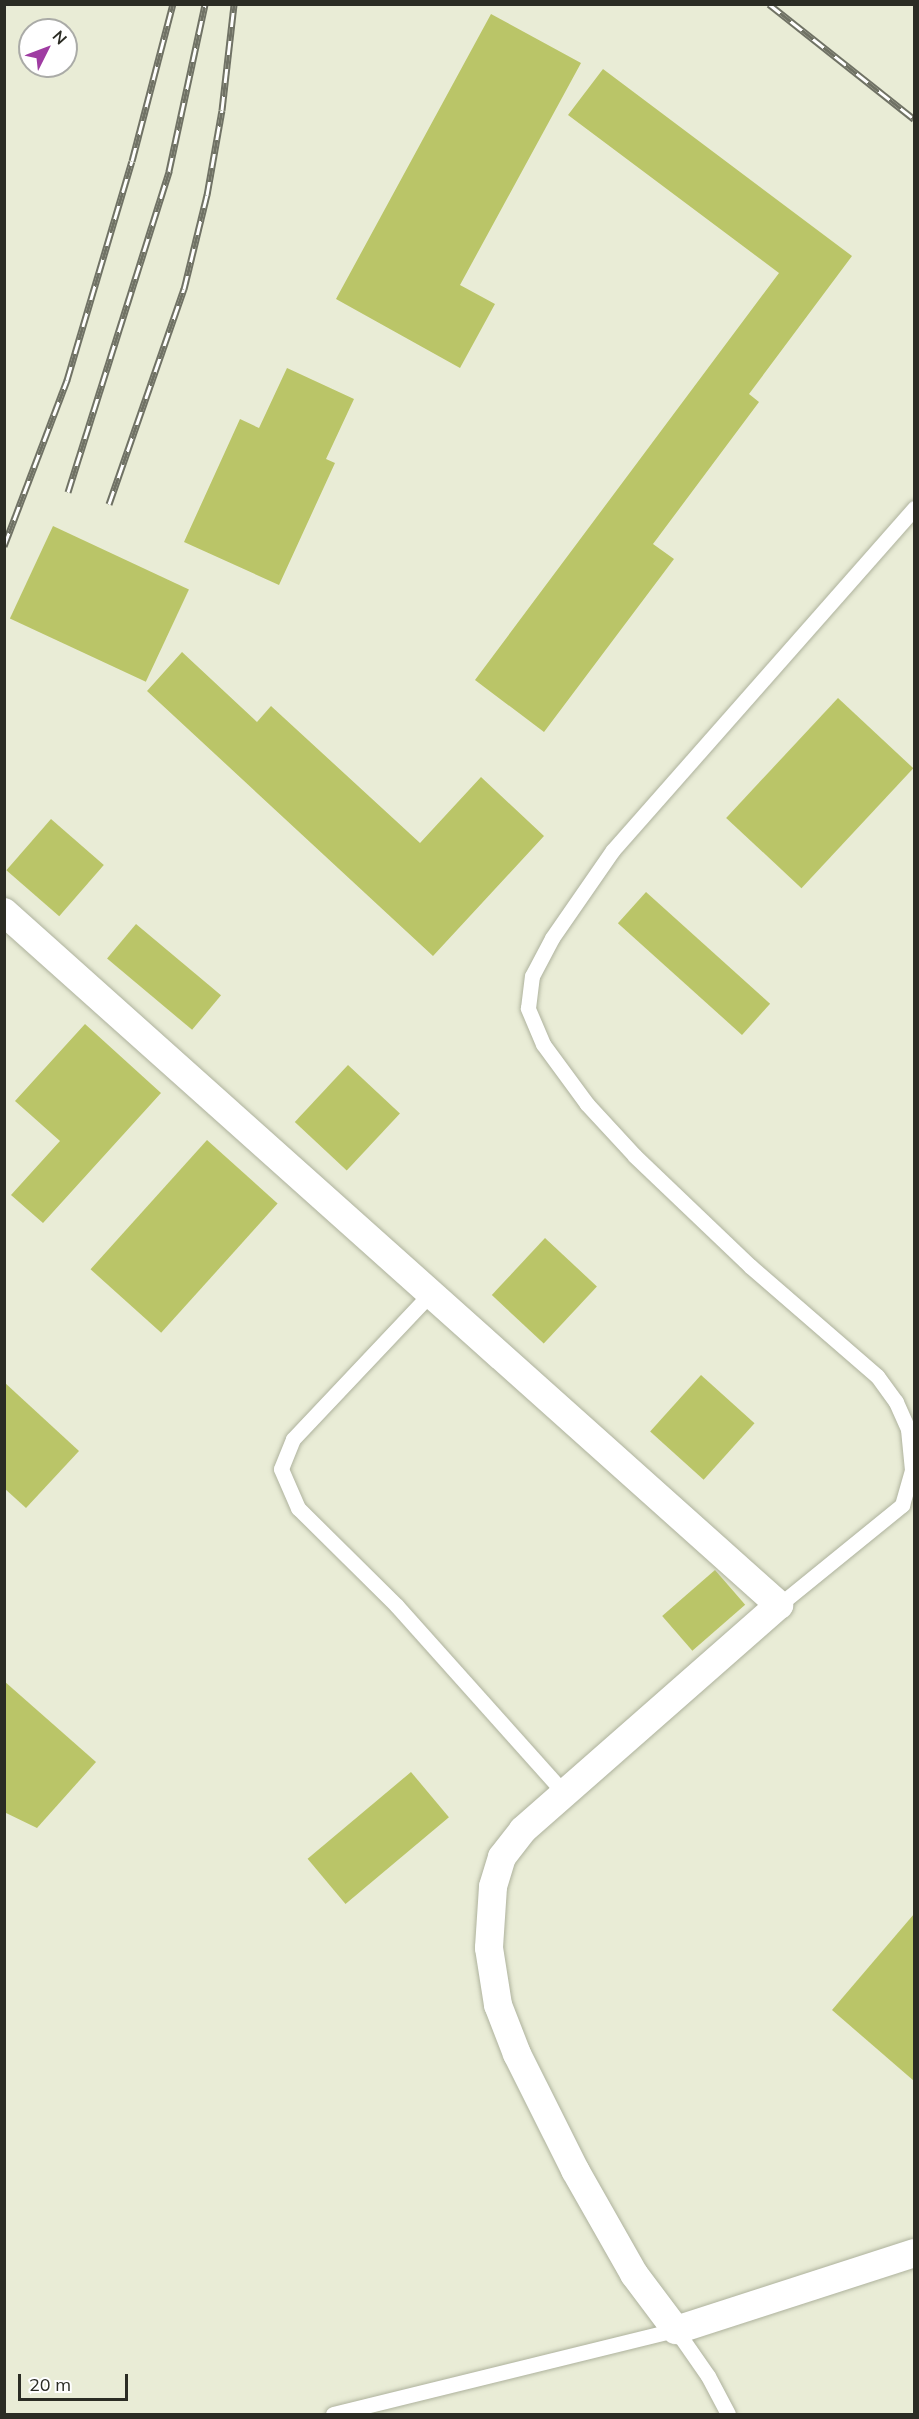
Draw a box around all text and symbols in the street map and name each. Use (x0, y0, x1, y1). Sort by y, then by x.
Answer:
north arrow (18, 18, 78, 78)
text: N (48, 26, 71, 48)
scale bar (21, 2362, 130, 2400)
text: 20 m (29, 2373, 71, 2396)

